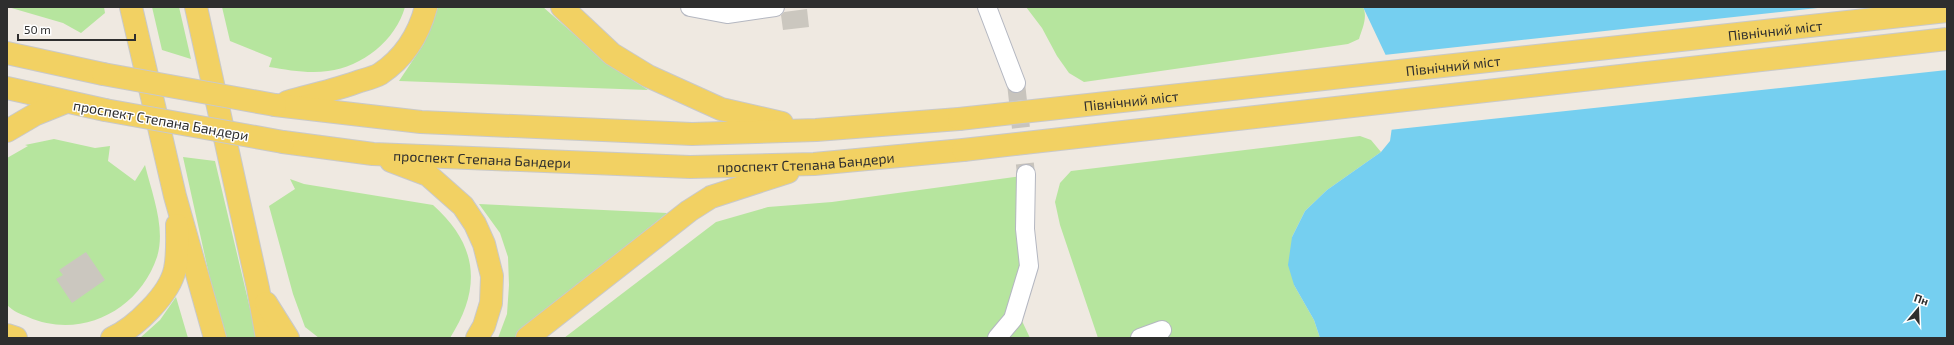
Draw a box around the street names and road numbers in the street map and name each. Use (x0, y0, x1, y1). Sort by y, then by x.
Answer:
street label: Північний міст (1727, 16, 1824, 43)
street label: Північний міст (1405, 51, 1501, 79)
street label: Північний міст (1083, 87, 1179, 114)
street label: проспект Степана Бандери (72, 96, 250, 144)
street label: проспект Степана Бандери (393, 146, 571, 171)
street label: проспект Степана Бандери (717, 148, 895, 175)

